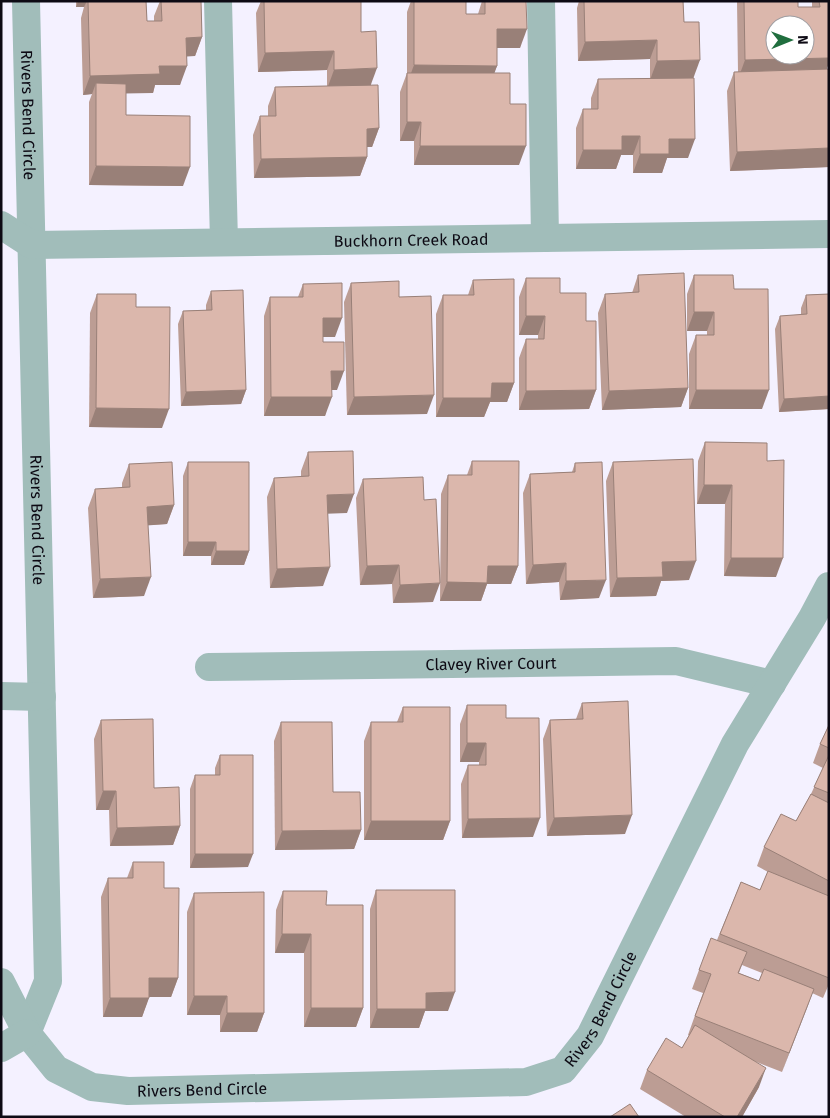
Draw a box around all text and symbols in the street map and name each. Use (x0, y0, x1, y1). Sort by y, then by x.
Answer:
north arrow (765, 15, 815, 65)
text: N (794, 35, 811, 45)
street label: Rivers Bend Circle (17, 50, 39, 180)
street label: Buckhorn Creek Road (334, 230, 489, 251)
street label: Rivers Bend Circle (26, 455, 48, 585)
street label: Clavey River Court (425, 654, 557, 674)
street label: Rivers Bend Circle (560, 948, 641, 1071)
street label: Rivers Bend Circle (137, 1079, 267, 1101)

